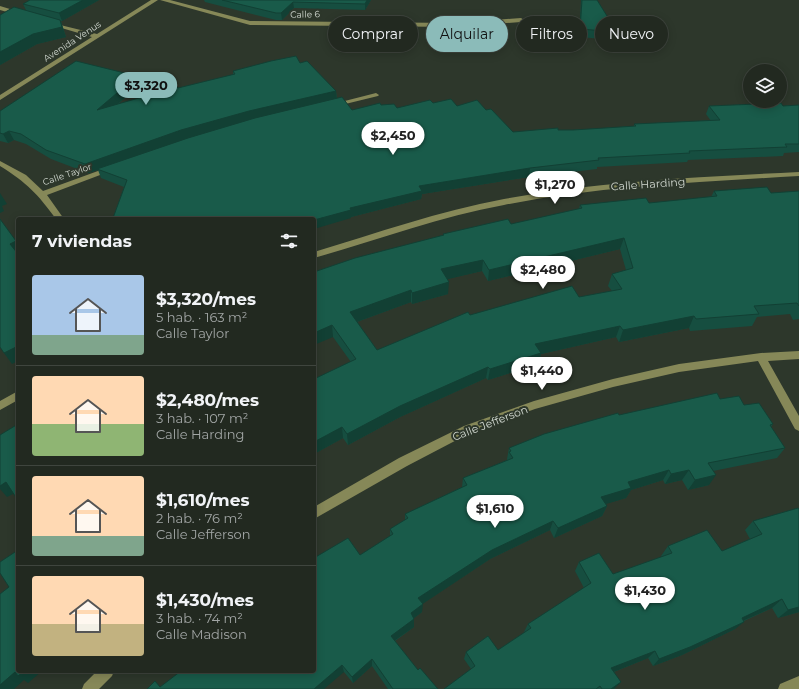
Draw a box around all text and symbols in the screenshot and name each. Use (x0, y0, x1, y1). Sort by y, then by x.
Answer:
street label: Calle 6 (290, 8, 320, 20)
chip: Comprar (328, 16, 418, 52)
chip: Alquilar (426, 16, 508, 52)
chip: Filtros (516, 16, 587, 52)
chip: Nuevo (595, 16, 668, 52)
street label: Avenida Venus (41, 18, 103, 64)
map controls (743, 64, 787, 108)
button: layers (743, 64, 787, 108)
pin: $3,320 (113, 72, 179, 106)
text: $3,320 (124, 77, 168, 93)
pin: $2,450 (360, 122, 426, 156)
text: $2,450 (370, 127, 416, 143)
street label: Calle Taylor (41, 160, 93, 187)
pin: $1,270 (522, 171, 588, 205)
street label: Calle Harding (610, 174, 686, 194)
text: $1,270 (534, 176, 576, 192)
icon: filters (278, 230, 300, 252)
text: 7 viviendas (32, 231, 132, 251)
pin: $2,480 (510, 256, 576, 290)
text: $2,480 (520, 261, 566, 277)
text: $3,320/mes (156, 289, 256, 309)
icon: home (64, 291, 112, 339)
text: 5 hab. · 163 m² (156, 309, 247, 325)
text: Calle Taylor (156, 325, 229, 341)
pin: $1,440 (509, 357, 575, 391)
text: $1,440 (520, 362, 564, 378)
text: $2,480/mes (156, 390, 259, 410)
icon: home (64, 392, 112, 440)
street label: Calle Jefferson (450, 402, 530, 444)
text: 3 hab. · 107 m² (156, 410, 248, 426)
text: Calle Harding (156, 426, 244, 442)
text: $1,610/mes (156, 490, 250, 510)
icon: home (64, 492, 112, 540)
pin: $1,610 (462, 495, 528, 529)
text: $1,610 (476, 500, 514, 516)
text: 2 hab. · 76 m² (156, 510, 243, 526)
text: Calle Jefferson (156, 526, 250, 542)
pin: $1,430 (612, 577, 678, 611)
text: $1,430 (624, 582, 666, 598)
text: $1,430/mes (156, 590, 254, 610)
icon: home (64, 592, 112, 640)
text: 3 hab. · 74 m² (156, 610, 243, 626)
text: Calle Madison (156, 626, 247, 642)

